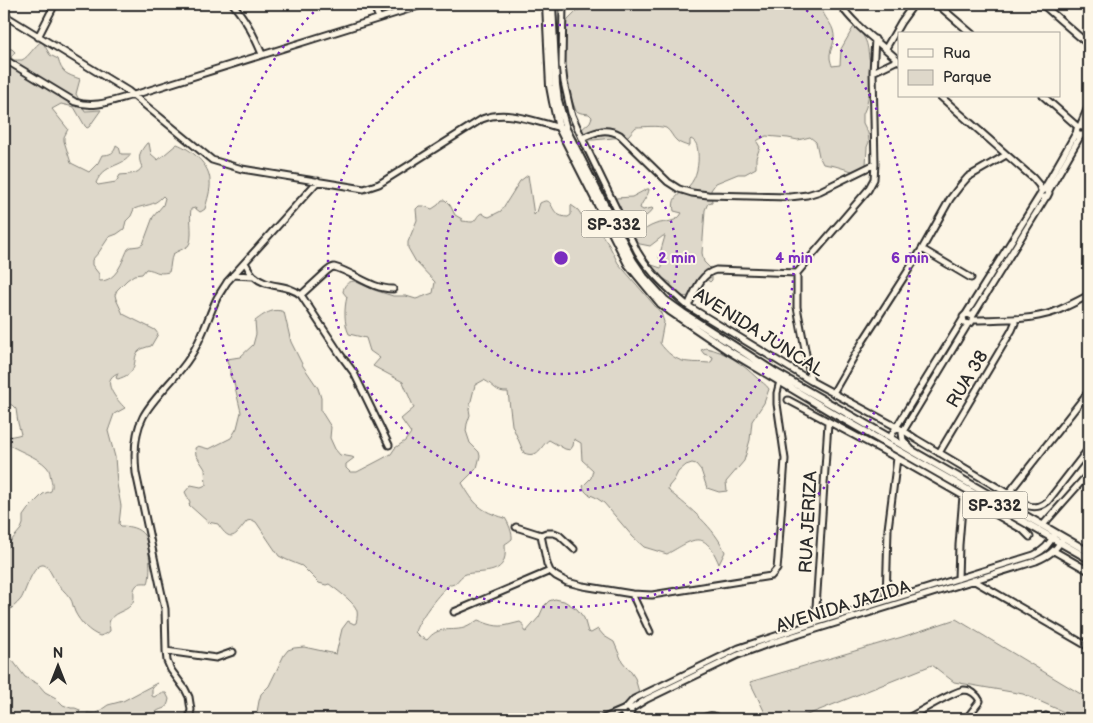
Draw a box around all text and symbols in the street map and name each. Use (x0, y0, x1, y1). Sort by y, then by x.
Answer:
legend (898, 32, 1060, 98)
text: Rua (943, 44, 971, 63)
text: Parque (943, 68, 992, 87)
road number: SP-332 (582, 210, 646, 238)
centre of rings (552, 249, 570, 267)
text: 2 min (658, 249, 696, 268)
text: 4 min (775, 249, 813, 268)
text: 6 min (891, 249, 929, 268)
street label: AVENIDA JUNCAL (690, 284, 828, 381)
street label: RUA 38 (942, 347, 993, 412)
street label: RUA JERIZA (795, 470, 822, 574)
road number: SP-332 (962, 492, 1028, 518)
street label: AVENIDA JAZIDA (774, 576, 913, 637)
north arrow (32, 640, 82, 690)
text: N (53, 645, 63, 662)

